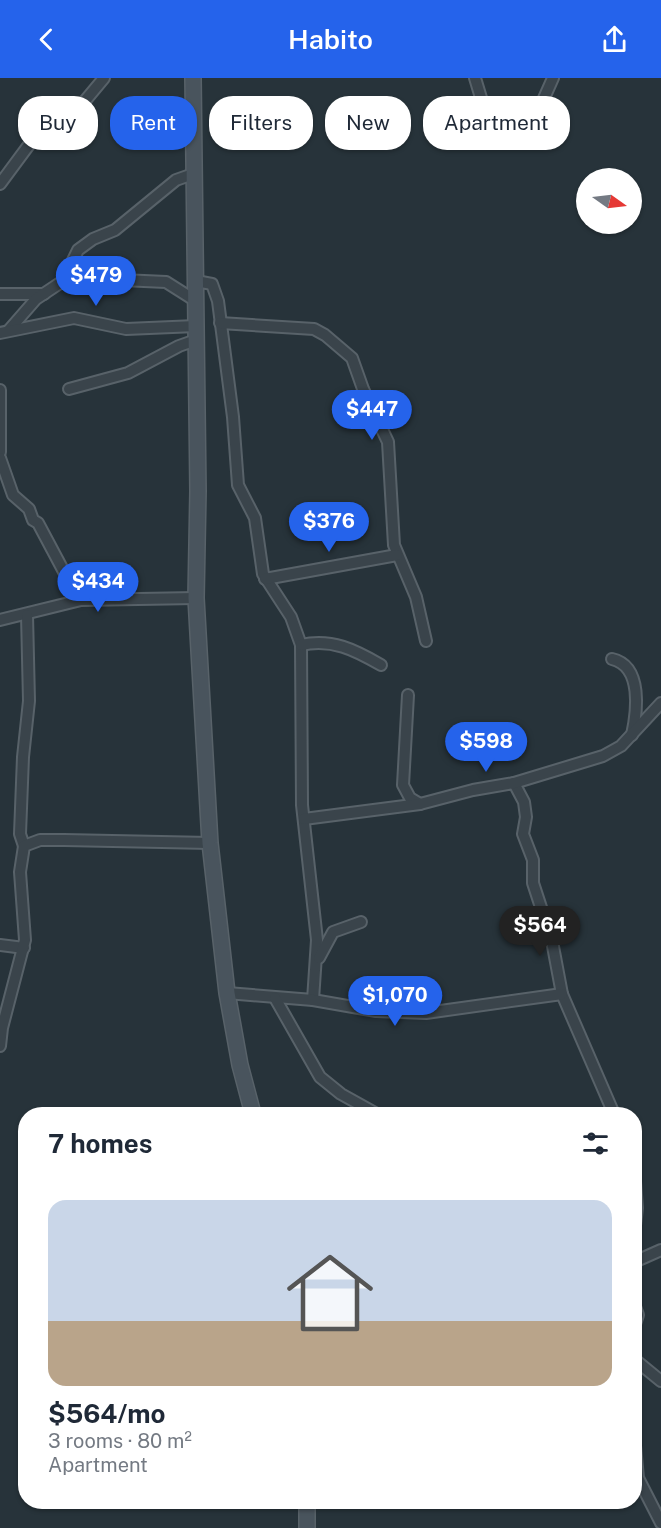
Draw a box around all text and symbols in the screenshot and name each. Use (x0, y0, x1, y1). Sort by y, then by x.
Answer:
icon: back (30, 23, 63, 56)
text: Habito (288, 23, 373, 55)
icon: share (598, 23, 631, 56)
chip: Buy (18, 96, 98, 150)
chip: Rent (110, 96, 197, 150)
chip: Filters (209, 96, 313, 150)
chip: New (325, 96, 411, 150)
chip: Apartment (423, 96, 570, 150)
north arrow (576, 168, 642, 234)
map controls (576, 168, 642, 234)
pin: $479 (60, 256, 132, 307)
text: $479 (70, 263, 122, 287)
pin: $447 (336, 390, 408, 441)
text: $447 (346, 397, 398, 421)
pin: $376 (293, 502, 365, 553)
text: $376 (303, 509, 355, 533)
pin: $434 (62, 562, 134, 613)
text: $434 (71, 569, 125, 593)
pin: $598 (450, 722, 522, 773)
text: $598 (459, 729, 513, 753)
pin: $564 (504, 906, 576, 957)
text: $564 (513, 913, 567, 937)
pin: $1,070 (346, 976, 444, 1027)
text: $1,070 (362, 983, 428, 1007)
icon: filters (579, 1127, 612, 1160)
text: 7 homes (48, 1128, 152, 1159)
icon: home (276, 1239, 384, 1347)
text: $564/mo (48, 1398, 166, 1429)
text: 3 rooms · 80 m² (48, 1429, 192, 1453)
text: Apartment (48, 1453, 148, 1477)

